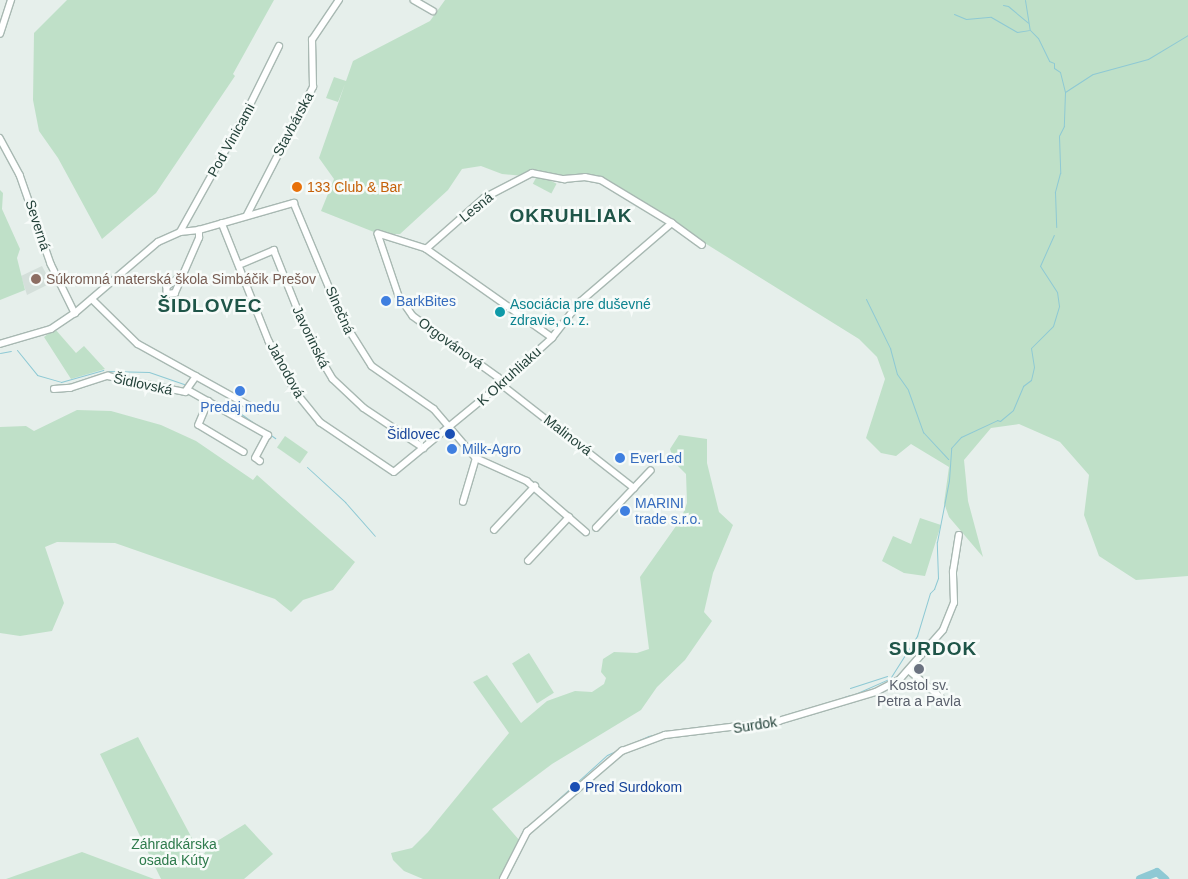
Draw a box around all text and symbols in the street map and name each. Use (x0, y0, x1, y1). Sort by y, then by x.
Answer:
street label: Stavbárska (269, 89, 317, 159)
street label: Pod Vinicami (204, 100, 258, 180)
place label: 133 Club & Bar (307, 179, 402, 195)
marker: 133 Club & Bar (291, 181, 303, 193)
street label: Lesná (456, 188, 496, 226)
street label: Severná (22, 198, 54, 252)
district label: OKRUHLIAK (508, 205, 634, 227)
place label: Súkromná materská škola Simbáčik Prešov (46, 271, 316, 287)
marker: Súkromná materská škola Simbáčik Prešov (30, 273, 42, 285)
street label: Slnečná (322, 283, 358, 337)
place label: BarkBites (396, 293, 456, 309)
district label: ŠIDLOVEC (156, 295, 264, 317)
marker: BarkBites (380, 295, 392, 307)
place label: Asociácia pre duševné zdravie, o. z. (510, 296, 651, 328)
street label: Javorinská (289, 303, 333, 371)
marker: Asociácia pre duševné zdravie, o. z. (494, 306, 506, 318)
street label: Orgovánová (415, 314, 487, 372)
street label: Jahodová (264, 339, 308, 401)
street label: K Okruhliaku (474, 343, 544, 409)
street label: Šidlovská (112, 370, 174, 398)
marker: Predaj medu (234, 385, 246, 397)
place label: Predaj medu (200, 399, 280, 415)
street label: Malinová (541, 411, 595, 459)
place label: Šidlovec (387, 426, 440, 442)
marker: Šidlovec (444, 428, 456, 440)
place label: Milk-Agro (462, 441, 521, 457)
marker: Milk-Agro (446, 443, 458, 455)
place label: EverLed (630, 450, 682, 466)
marker: EverLed (614, 452, 626, 464)
place label: MARINI trade s.r.o. (635, 495, 701, 528)
marker: MARINI trade s.r.o. (619, 505, 631, 517)
district label: SURDOK (888, 638, 978, 660)
marker: Kostol sv. Petra a Pavla (913, 663, 925, 675)
place label: Kostol sv. Petra a Pavla (877, 677, 961, 710)
street label: Surdok (732, 713, 778, 737)
place label: Pred Surdokom (585, 779, 682, 795)
marker: Pred Surdokom (569, 781, 581, 793)
park label: Záhradkárska osada Kúty (131, 836, 217, 869)

